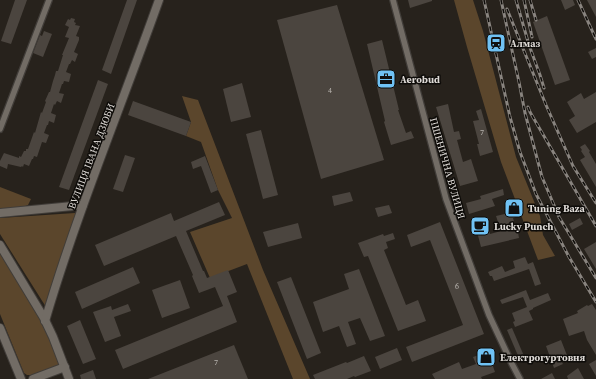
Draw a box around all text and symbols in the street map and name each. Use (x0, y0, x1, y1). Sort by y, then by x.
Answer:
station icon: Алмаз (485, 32, 507, 54)
place label: Алмаз (510, 37, 540, 50)
office icon: Aerobud (375, 68, 397, 90)
place label: Aerobud (400, 73, 440, 86)
house number: 4 (328, 85, 332, 96)
street label: ВУЛИЦЯ ІВАНА ДЗЮБИ (65, 101, 118, 211)
street label: ПШЕНИЧНА ВУЛИЦЯ (427, 116, 468, 221)
house number: 7 (480, 127, 484, 138)
shop icon: Tuning Baza (503, 197, 525, 219)
place label: Tuning Baza (528, 202, 585, 215)
cafe icon: Lucky Punch (469, 215, 491, 237)
place label: Lucky Punch (494, 220, 553, 233)
house number: 6 (455, 281, 459, 292)
shop icon: Електрогуртовня (475, 346, 497, 368)
place label: Електрогуртовня (500, 351, 586, 364)
house number: 7 (214, 357, 218, 368)

